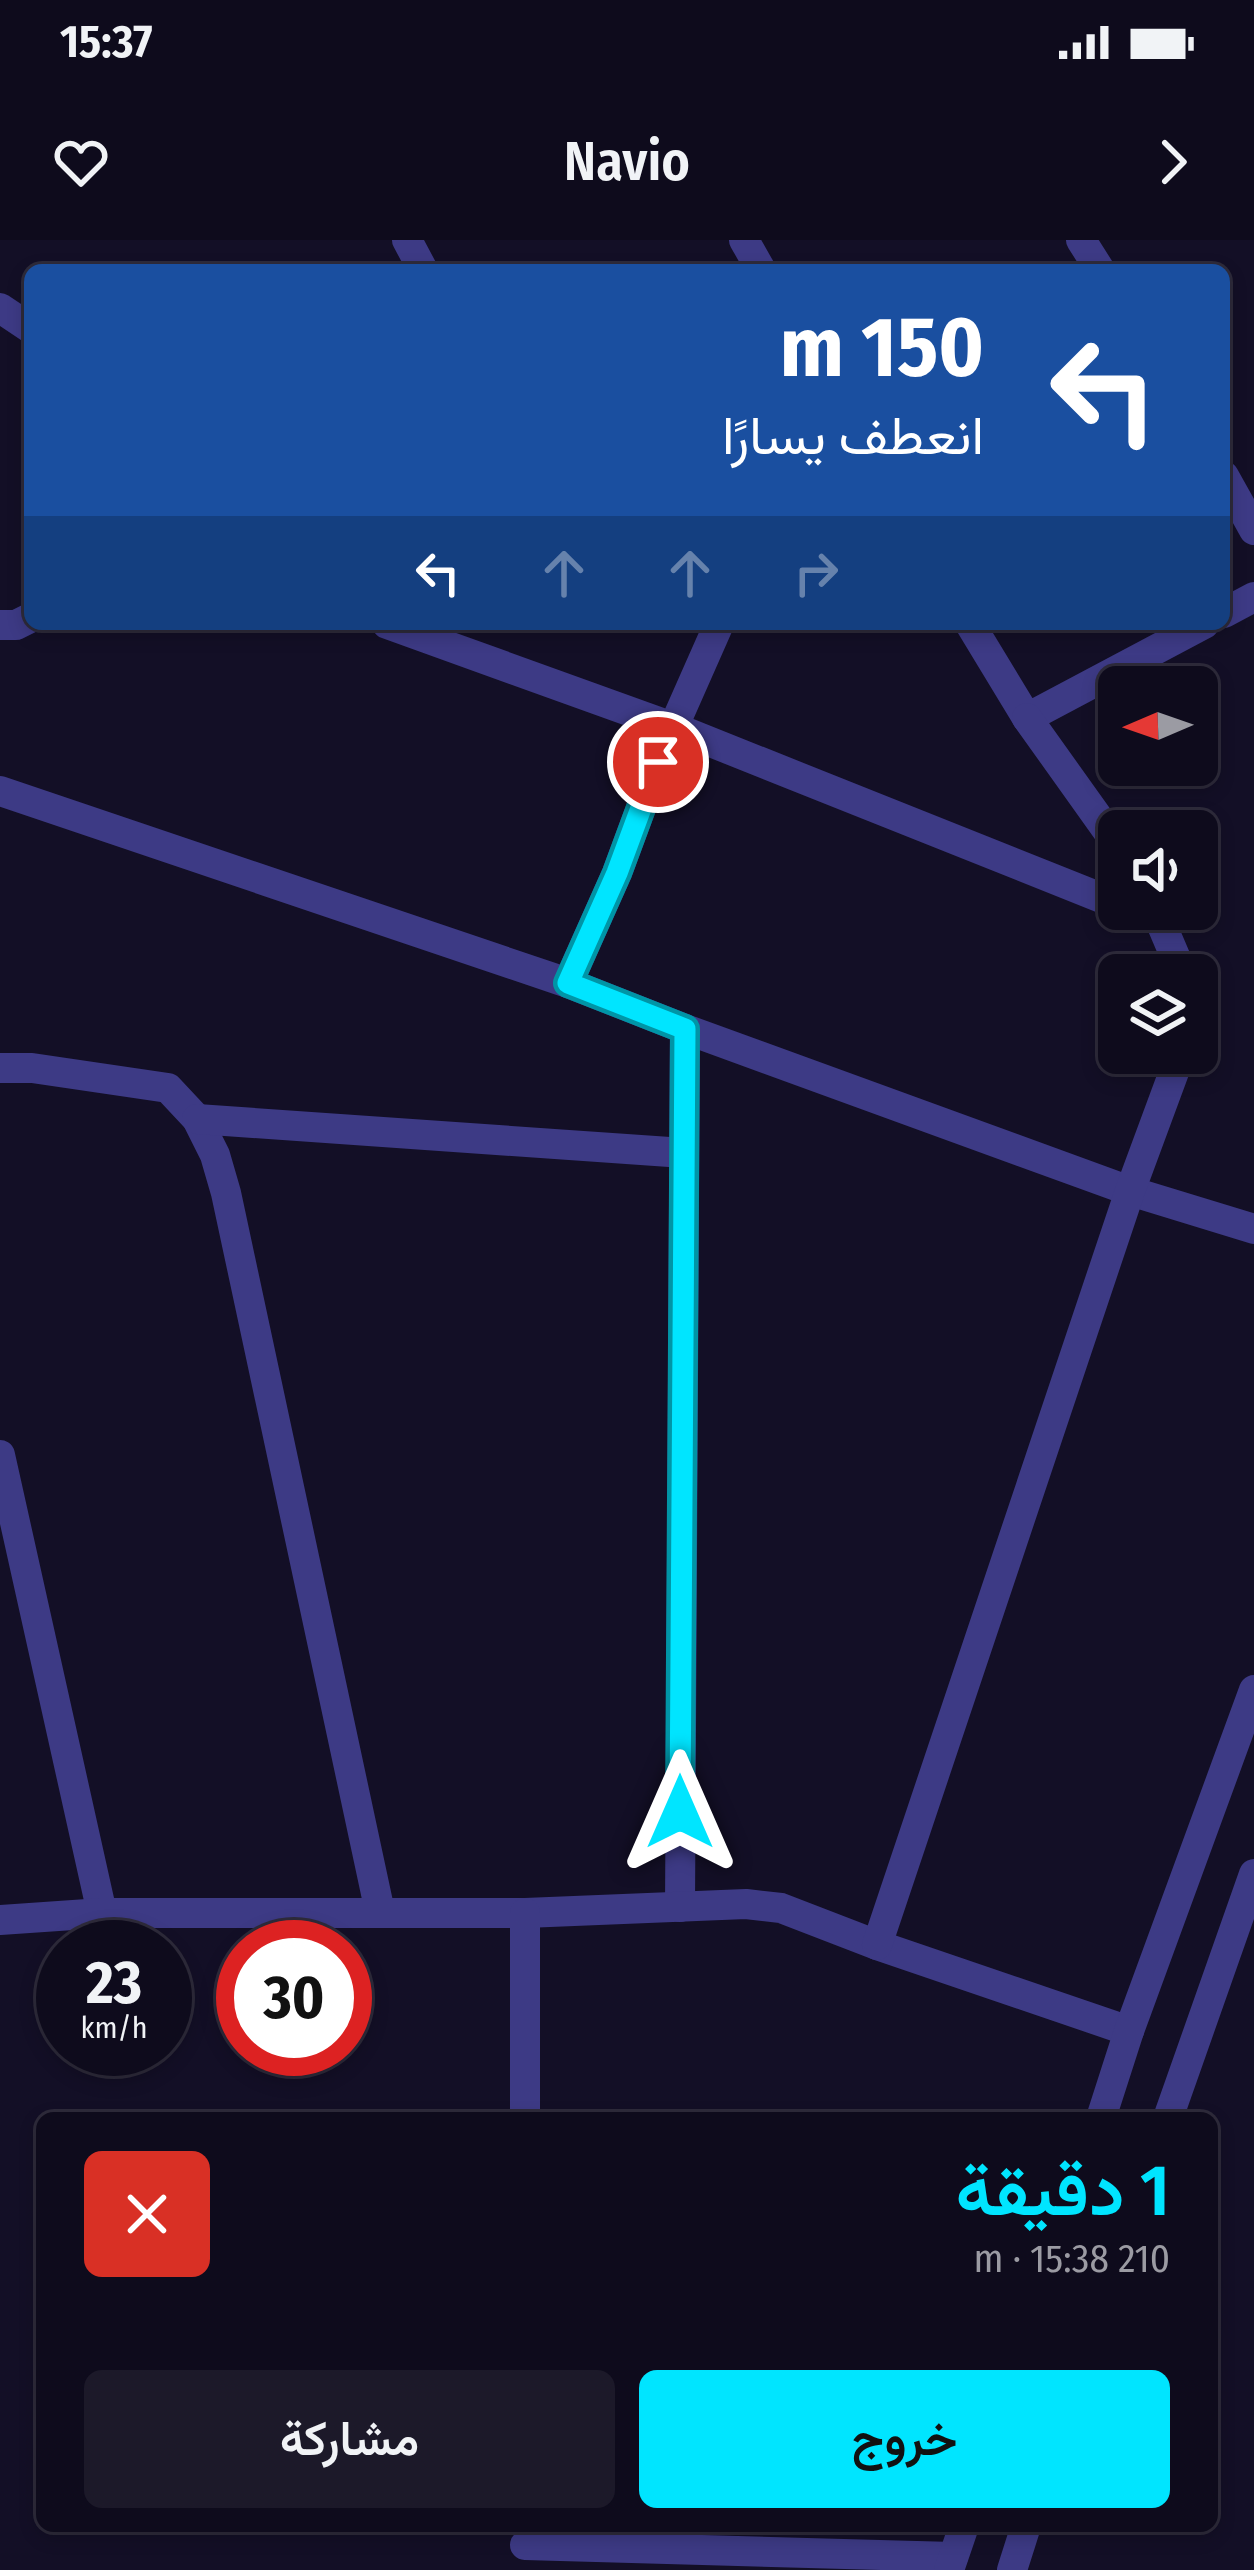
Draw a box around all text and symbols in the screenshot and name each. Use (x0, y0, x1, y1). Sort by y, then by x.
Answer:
text: 15:37 (60, 15, 152, 69)
icon: heart (48, 129, 114, 195)
icon: forward (1140, 129, 1206, 195)
text: Navio (564, 130, 690, 194)
text: 150 m (780, 297, 984, 398)
icon: left (1026, 312, 1182, 468)
text: انعطف يسارًا (722, 404, 984, 468)
icon: left (405, 540, 471, 606)
icon: ahead (531, 540, 597, 606)
icon: ahead (657, 540, 723, 606)
icon: right (783, 540, 849, 606)
north arrow (1098, 666, 1218, 786)
map controls (1098, 666, 1218, 1074)
pin (607, 711, 709, 813)
icon: arrive (625, 729, 691, 795)
button: sound (1098, 810, 1218, 930)
button: layers (1098, 954, 1218, 1074)
position arrow (617, 1749, 743, 1875)
speed limit sign: 30 (216, 1920, 372, 2076)
text: 23 (86, 1947, 142, 2019)
text: km/h (81, 2010, 147, 2046)
text: 1 دقيقة (956, 2148, 1170, 2234)
button: close (84, 2151, 210, 2277)
text: 210 m · 15:38 (974, 2236, 1170, 2282)
button: مشاركة (84, 2370, 615, 2508)
button: خروج (639, 2370, 1170, 2508)

